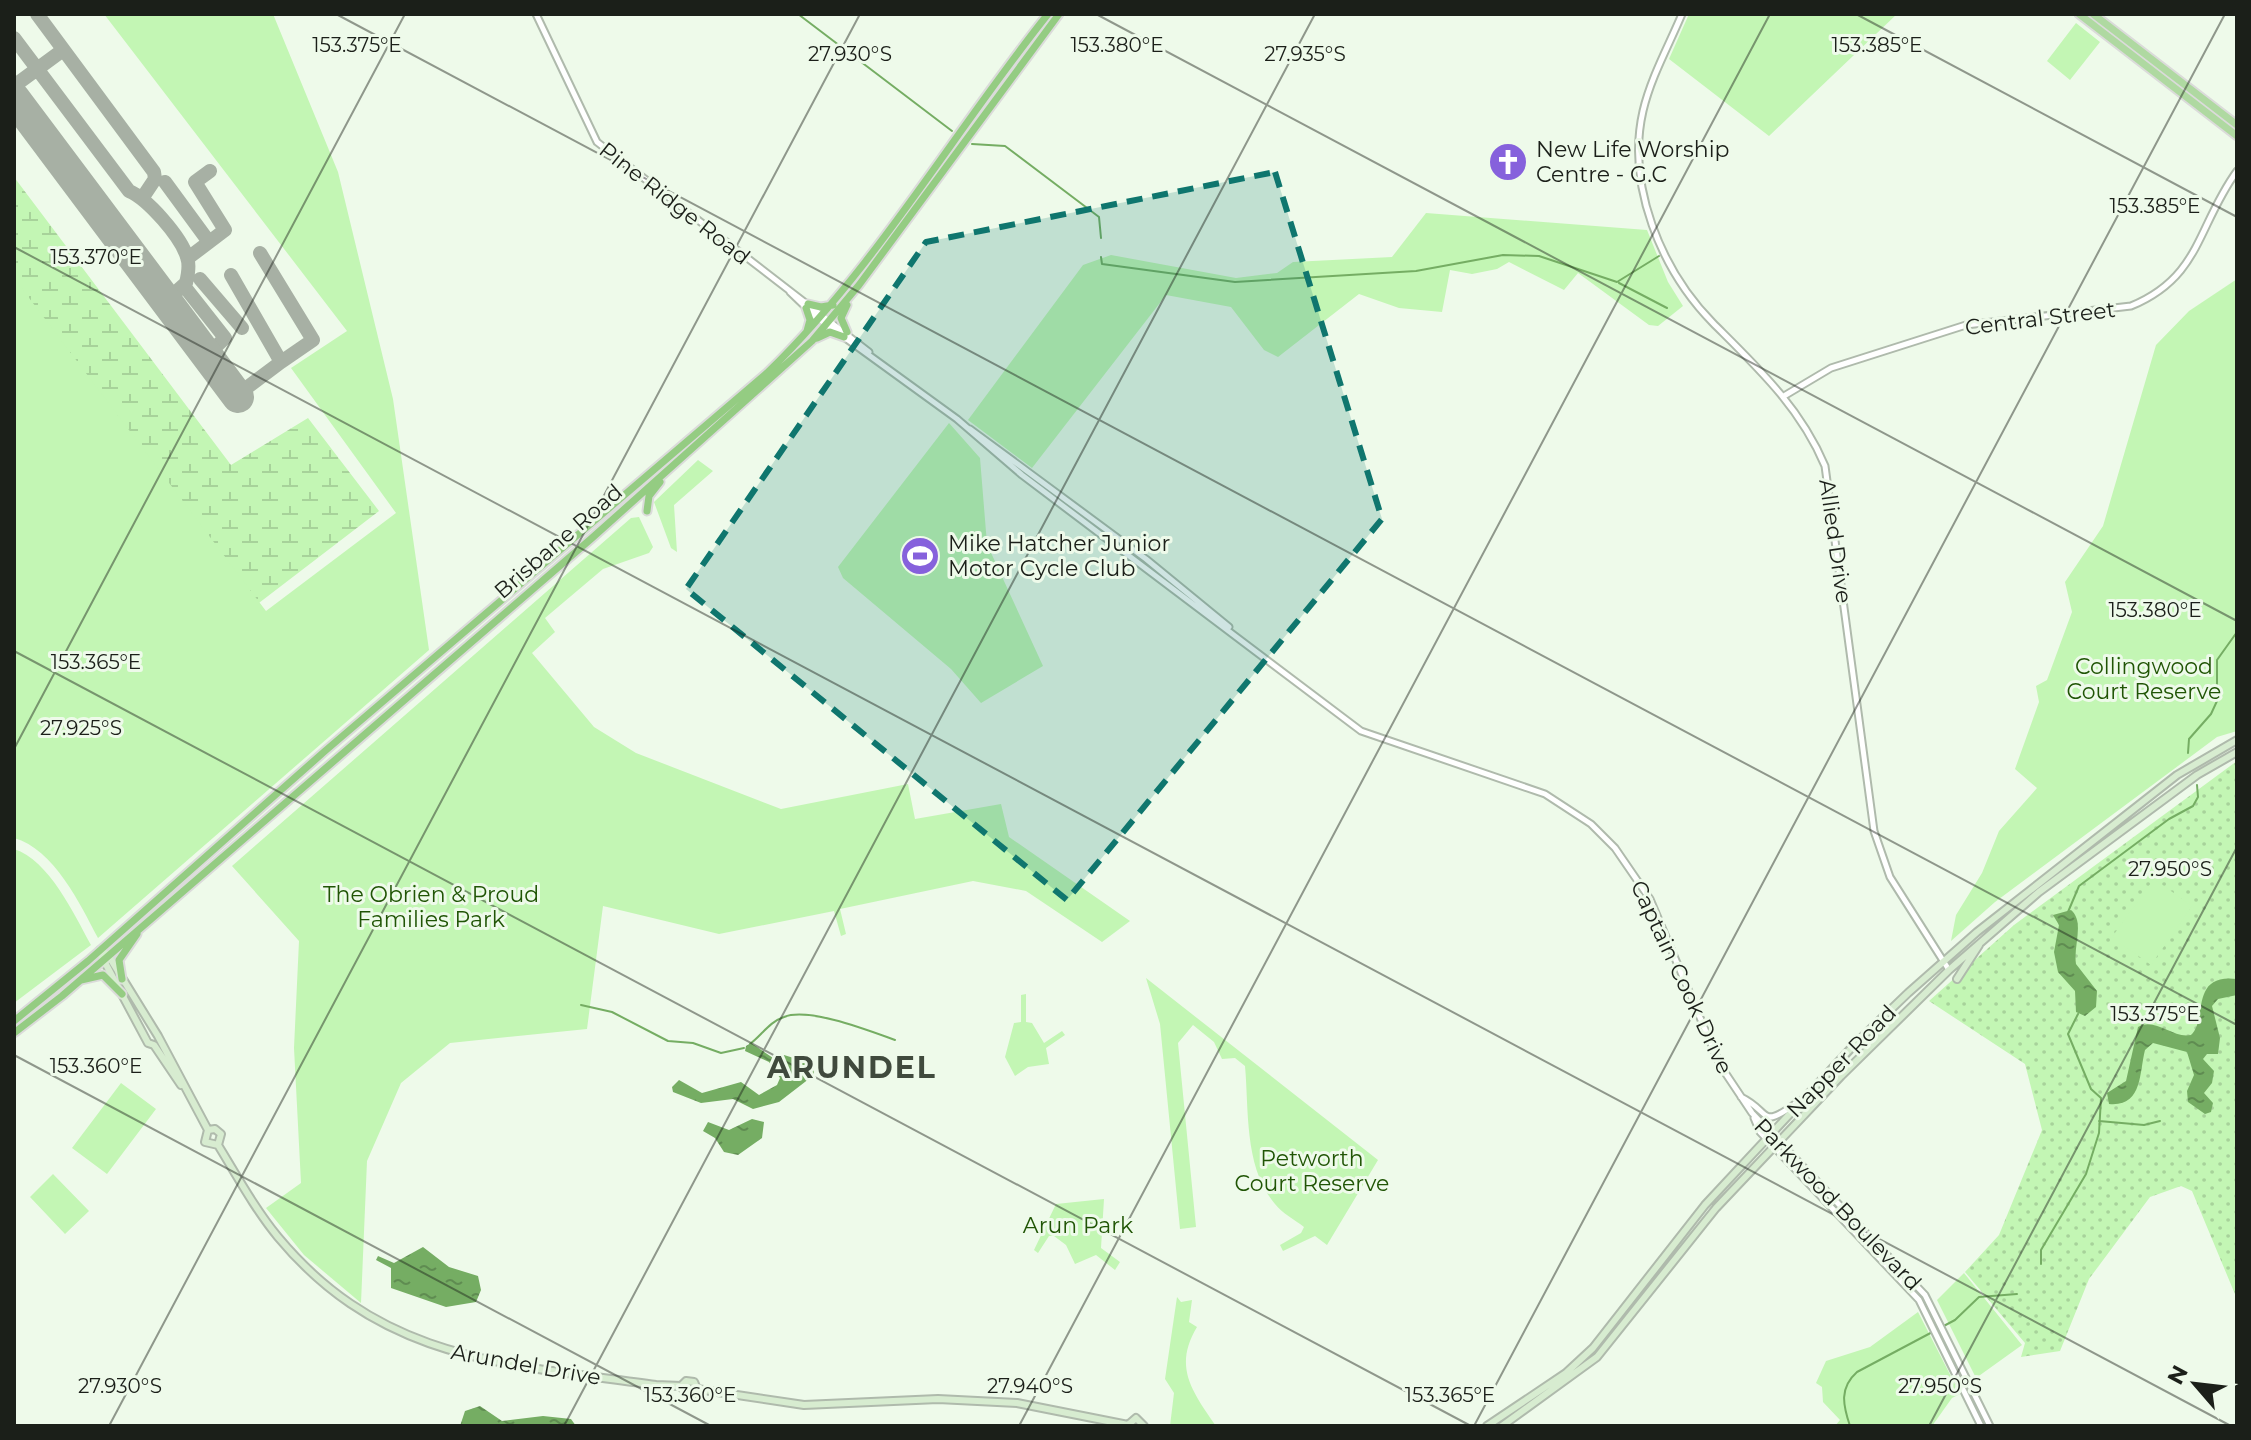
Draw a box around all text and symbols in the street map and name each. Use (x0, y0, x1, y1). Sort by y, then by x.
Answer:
text: 153.375°E (312, 33, 402, 57)
text: 153.380°E (1070, 33, 1164, 57)
text: 153.385°E (1832, 33, 1922, 57)
text: 27.930°S (808, 42, 892, 66)
text: 27.935°S (1264, 42, 1346, 66)
street label: Pine Ridge Road (594, 136, 756, 271)
place label: New Life Worship Centre - G.C (1536, 136, 1730, 188)
church icon: New Life Worship Centre - G.C (1487, 141, 1529, 183)
text: 153.385°E (2110, 194, 2200, 218)
text: 153.370°E (50, 245, 142, 269)
street label: Central Street (1963, 296, 2117, 341)
street label: Allied Drive (1813, 477, 1858, 605)
street label: Brisbane Road (489, 478, 628, 604)
place label: Mike Hatcher Junior Motor Cycle Club (948, 530, 1170, 582)
sports icon: Mike Hatcher Junior Motor Cycle Club (899, 535, 941, 577)
text: 153.380°E (2108, 598, 2202, 622)
text: 153.365°E (51, 650, 141, 674)
park label: Collingwood Court Reserve (2067, 653, 2221, 705)
text: 27.925°S (40, 716, 122, 740)
text: 27.950°S (2128, 857, 2212, 881)
street label: Captain Cook Drive (1625, 876, 1738, 1078)
park label: The Obrien & Proud Families Park (323, 881, 539, 933)
street label: Napper Road (1781, 999, 1902, 1123)
text: 153.375°E (2110, 1002, 2200, 1026)
district label: ARUNDEL (766, 1049, 937, 1086)
text: 153.360°E (50, 1054, 142, 1078)
street label: Parkwood Boulevard (1748, 1113, 1927, 1296)
park label: Petworth Court Reserve (1235, 1145, 1389, 1197)
park label: Arun Park (1023, 1212, 1134, 1239)
street label: Arundel Drive (449, 1338, 603, 1391)
north arrow (2155, 1344, 2235, 1424)
text: N (2162, 1361, 2194, 1389)
text: 27.930°S (78, 1374, 162, 1398)
text: 27.940°S (987, 1374, 1073, 1398)
text: 27.950°S (1898, 1374, 1982, 1398)
text: 153.360°E (644, 1383, 736, 1407)
text: 153.365°E (1405, 1383, 1495, 1407)

